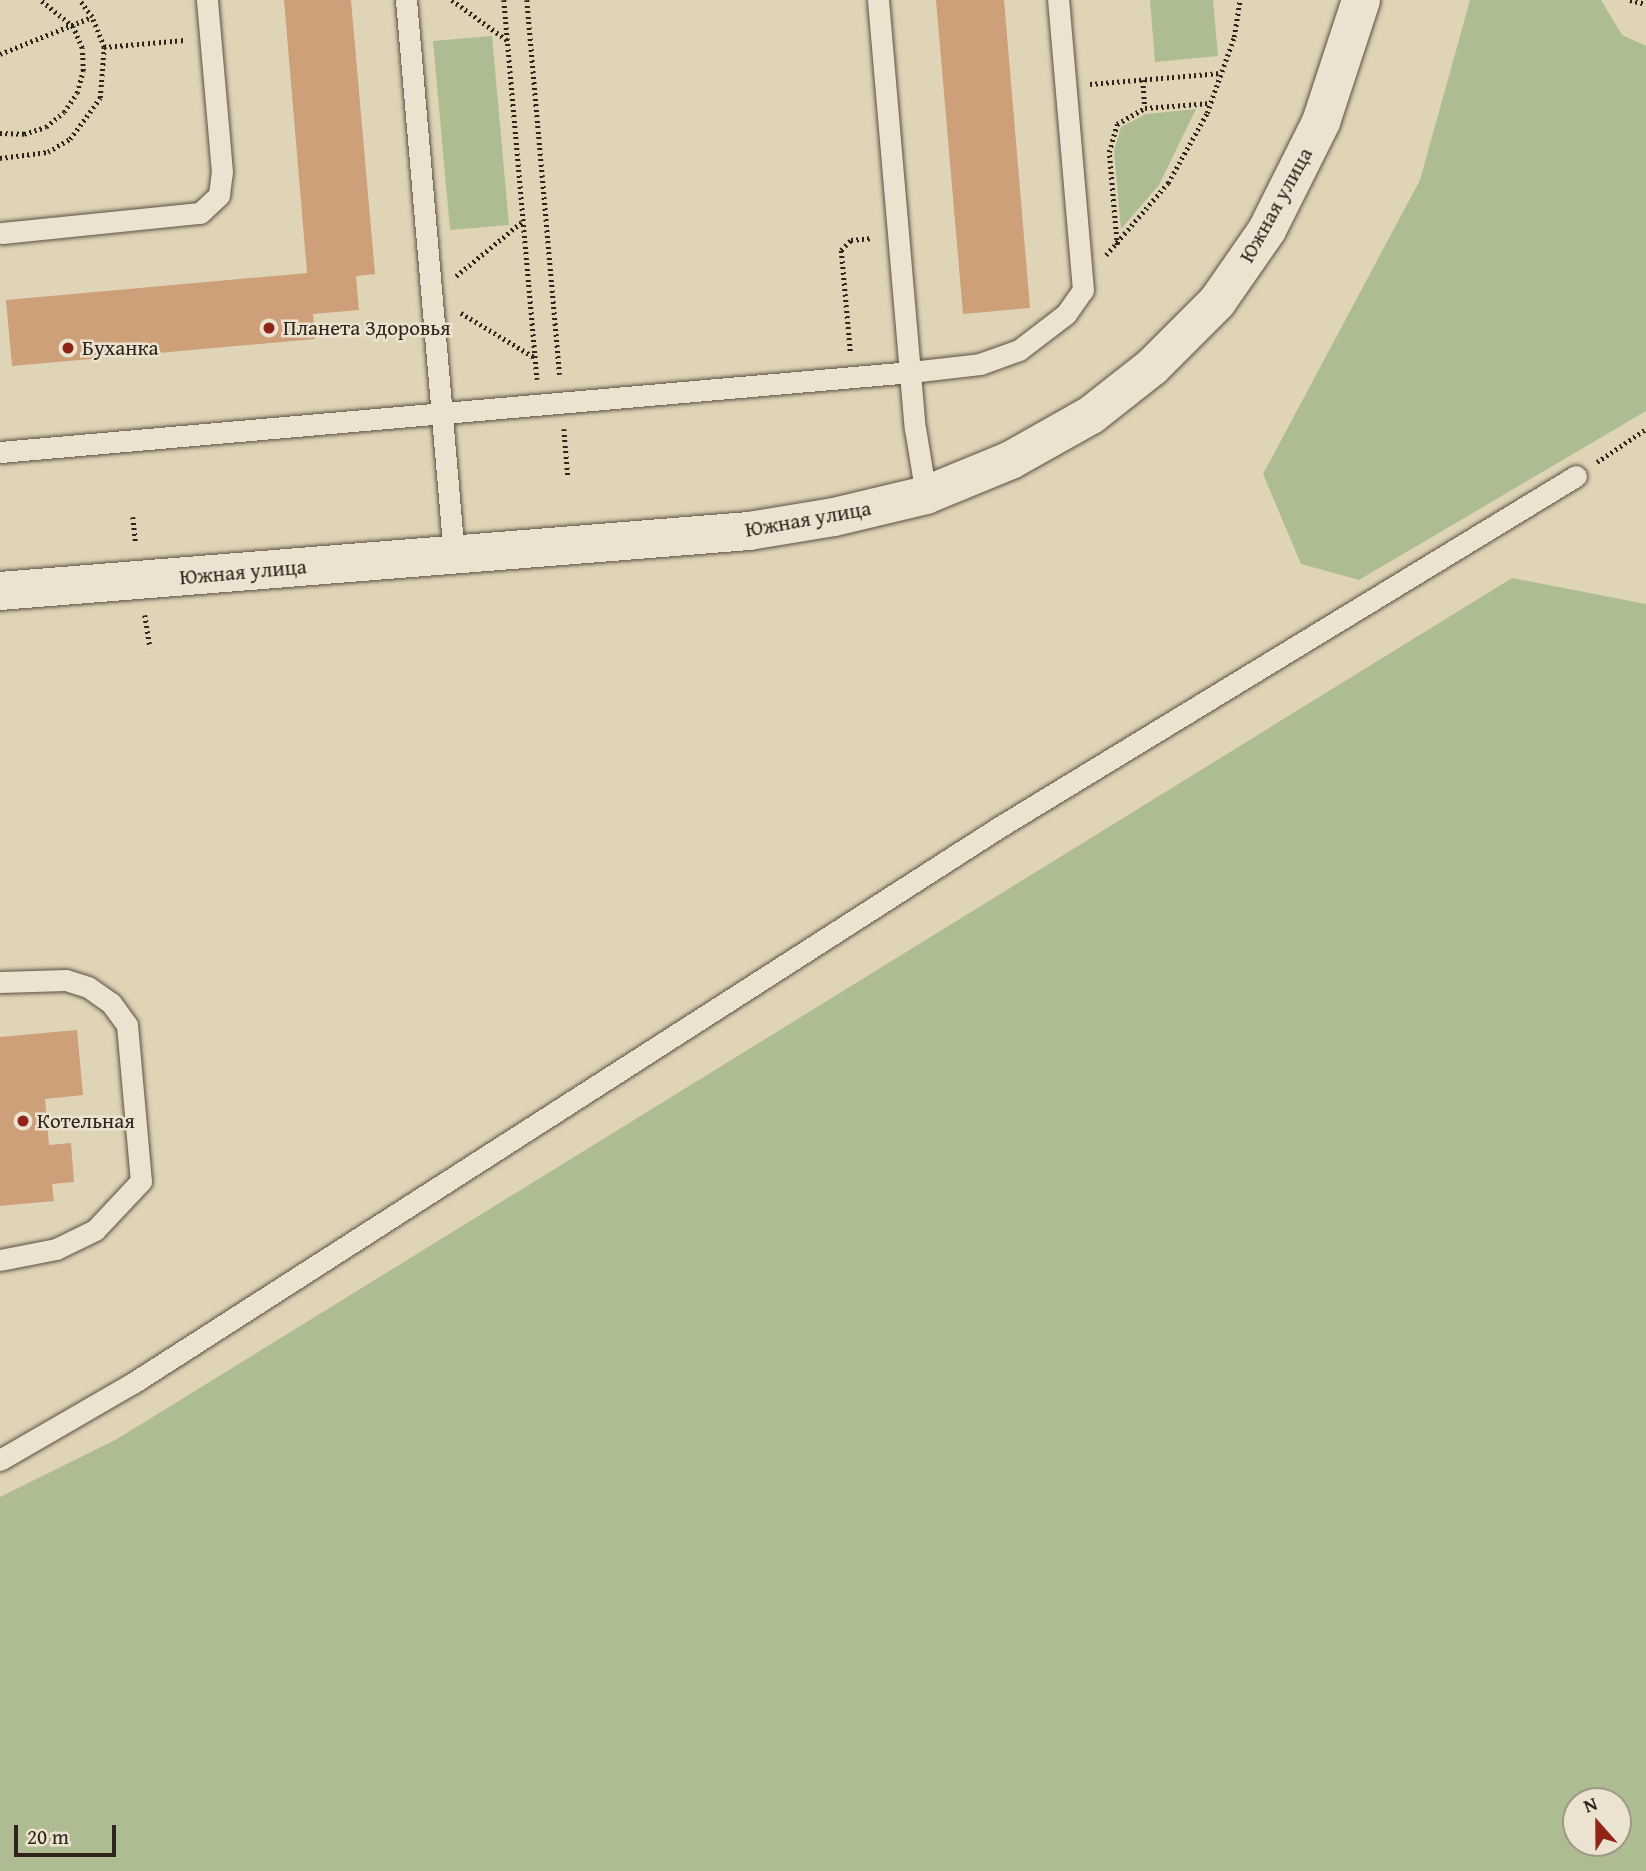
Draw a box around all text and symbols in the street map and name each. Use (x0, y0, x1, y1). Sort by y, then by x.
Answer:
street label: Южная улица (1234, 143, 1318, 267)
place label: Планета Здоровья (283, 315, 451, 341)
marker: Планета Здоровья (261, 320, 277, 336)
place label: Буханка (82, 335, 158, 361)
marker: Буханка (60, 340, 76, 356)
street label: Южная улица (743, 496, 873, 542)
street label: Южная улица (178, 554, 308, 590)
place label: Котельная (37, 1108, 135, 1134)
marker: Котельная (15, 1113, 31, 1129)
north arrow (1562, 1787, 1632, 1857)
text: N (1579, 1789, 1601, 1820)
scale bar (18, 1812, 119, 1856)
text: 20 m (27, 1821, 69, 1852)

